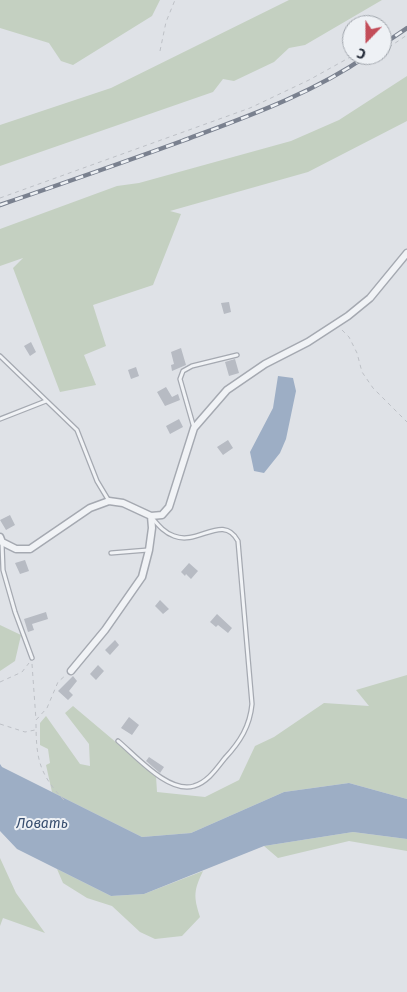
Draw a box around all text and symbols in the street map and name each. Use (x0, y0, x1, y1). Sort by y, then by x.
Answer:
north arrow (342, 15, 392, 65)
text: С (355, 44, 368, 63)
water label: Ловать (16, 816, 68, 832)

